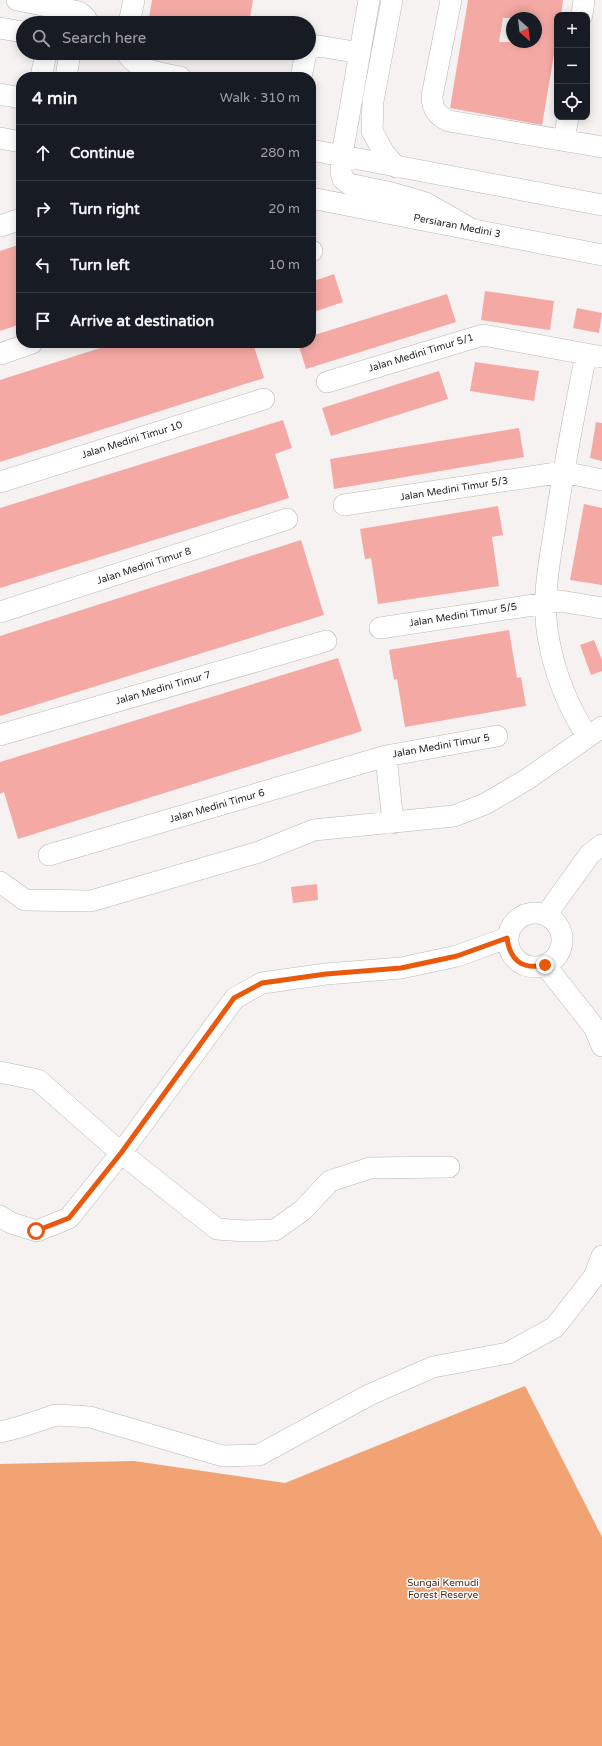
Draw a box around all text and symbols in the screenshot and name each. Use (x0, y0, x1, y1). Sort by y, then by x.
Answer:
north arrow (506, 12, 542, 48)
map controls (554, 12, 590, 120)
button: + (554, 12, 590, 48)
search box (16, 16, 316, 60)
icon: search (30, 27, 52, 49)
text: Search here (62, 29, 146, 47)
button: − (554, 48, 590, 84)
button: locate (554, 84, 590, 120)
text: 4 min (32, 88, 77, 109)
text: Walk · 310 m (220, 90, 300, 106)
icon: ahead (32, 142, 54, 164)
text: Continue (70, 144, 134, 162)
text: 280 m (260, 145, 300, 161)
icon: right (32, 198, 54, 220)
text: Turn right (70, 200, 140, 218)
text: 20 m (268, 201, 300, 217)
street label: Persiaran Medini 3 (412, 212, 502, 240)
icon: left (32, 254, 54, 276)
text: Turn left (70, 256, 130, 274)
text: 10 m (268, 257, 300, 273)
icon: arrive (32, 310, 54, 332)
text: Arrive at destination (70, 312, 214, 330)
street label: Jalan Medini Timur 5/1 (367, 331, 475, 375)
street label: Jalan Medini Timur 10 (80, 419, 184, 461)
street label: Jalan Medini Timur 5/3 (399, 475, 509, 503)
street label: Jalan Medini Timur 8 (95, 545, 193, 587)
street label: Jalan Medini Timur 5/5 (408, 601, 518, 629)
street label: Jalan Medini Timur 7 (114, 669, 212, 707)
street label: Jalan Medini Timur 5 (391, 732, 491, 760)
street label: Jalan Medini Timur 6 (168, 787, 266, 825)
route end (536, 956, 554, 974)
route start (27, 1222, 45, 1240)
park label: Sungai Kemudi Forest Reserve (407, 1577, 479, 1601)

